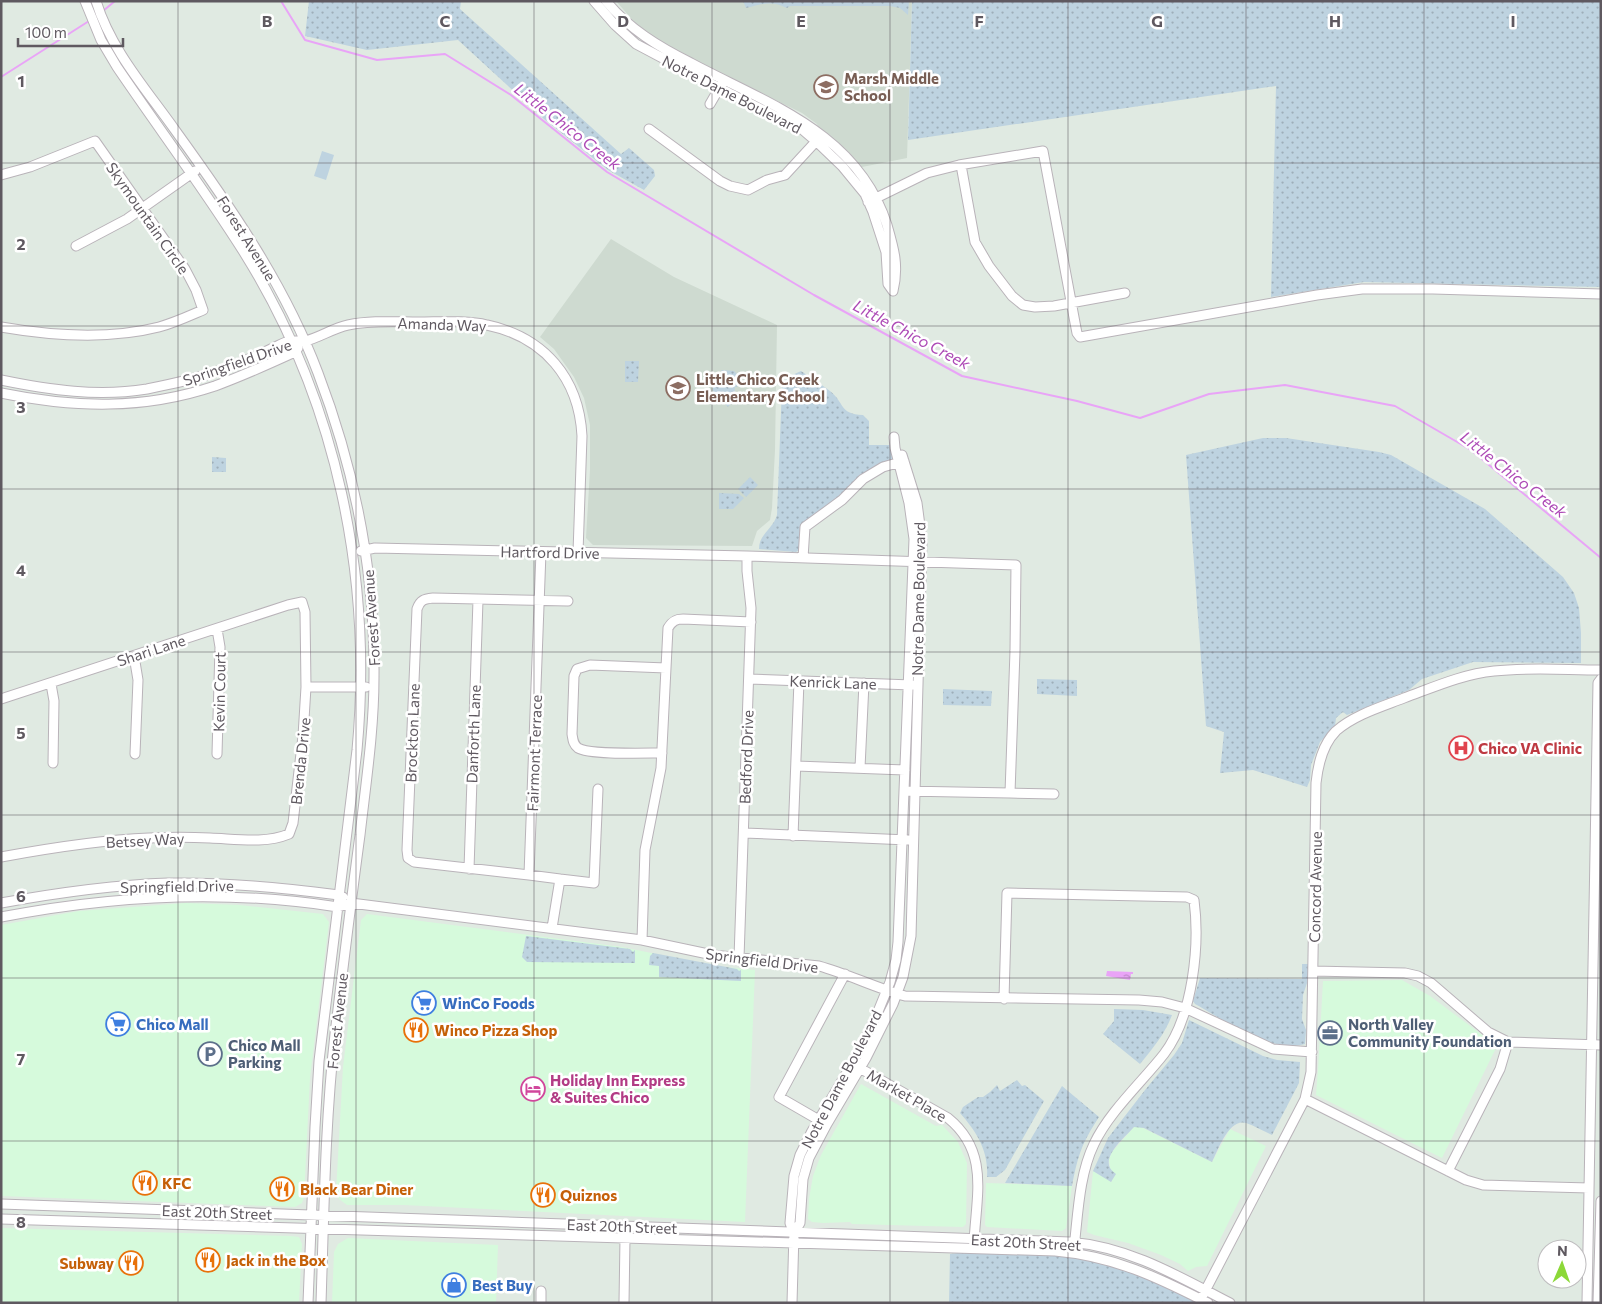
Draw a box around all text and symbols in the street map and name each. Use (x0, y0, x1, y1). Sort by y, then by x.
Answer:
text: B (262, 11, 273, 30)
text: C (440, 11, 451, 30)
text: D (617, 11, 629, 30)
text: E (796, 11, 806, 30)
text: F (974, 11, 984, 30)
text: G (1151, 11, 1163, 30)
text: H (1329, 11, 1341, 30)
text: I (1510, 11, 1516, 30)
scale bar (18, 15, 122, 47)
text: 100 m (25, 23, 67, 41)
street label: Notre Dame Boulevard (659, 51, 805, 137)
place label: Marsh Middle School (844, 69, 939, 104)
text: 1 (17, 71, 25, 90)
school or university icon: Marsh Middle School (813, 74, 839, 100)
water label: Little Chico Creek (511, 79, 625, 174)
street label: Skymountain Circle (103, 159, 193, 277)
street label: Forest Avenue (214, 192, 280, 284)
text: 2 (16, 234, 26, 253)
water label: Little Chico Creek (850, 295, 974, 373)
street label: Amanda Way (397, 313, 487, 335)
street label: Springfield Drive (180, 335, 294, 389)
place label: Little Chico Creek Elementary School (696, 370, 825, 405)
school or university icon: Little Chico Creek Elementary School (665, 375, 691, 401)
text: 3 (16, 397, 26, 416)
water label: Little Chico Creek (1457, 427, 1571, 522)
street label: Notre Dame Boulevard (908, 522, 928, 676)
street label: Hartford Drive (500, 542, 600, 562)
text: 4 (16, 560, 26, 579)
street label: Forest Avenue (359, 569, 383, 667)
street label: Shari Lane (115, 630, 188, 670)
street label: Kevin Court (209, 652, 229, 732)
street label: Kenrick Lane (789, 671, 877, 693)
street label: Brockton Lane (401, 683, 423, 783)
street label: Danforth Lane (462, 684, 484, 784)
street label: Fairmont Terrace (523, 694, 545, 812)
street label: Bedford Drive (735, 709, 757, 804)
street label: Brenda Drive (286, 716, 314, 805)
text: 5 (16, 723, 26, 742)
hospital icon: Chico VA Clinic (1448, 735, 1474, 761)
place label: Chico VA Clinic (1478, 739, 1582, 757)
street label: Betsey Way (105, 829, 185, 851)
street label: Concord Avenue (1305, 831, 1325, 943)
street label: Springfield Drive (120, 876, 234, 896)
text: 6 (16, 886, 26, 905)
street label: Springfield Drive (705, 944, 820, 976)
street label: Forest Avenue (323, 972, 351, 1070)
supermarket icon: WinCo Foods (411, 990, 437, 1016)
place label: WinCo Foods (442, 994, 535, 1012)
street label: Notre Dame Boulevard (797, 1007, 885, 1151)
supermarket icon: Chico Mall (105, 1011, 131, 1037)
place label: Chico Mall (136, 1015, 209, 1033)
place label: North Valley Community Foundation (1348, 1015, 1512, 1050)
restaurant icon: Winco Pizza Shop (403, 1017, 429, 1043)
office icon: North Valley Community Foundation (1317, 1020, 1343, 1046)
place label: Winco Pizza Shop (434, 1021, 557, 1039)
place label: Chico Mall Parking (228, 1036, 301, 1071)
parking icon: Chico Mall Parking (197, 1041, 223, 1067)
text: 7 (17, 1049, 26, 1068)
street label: Market Place (864, 1065, 950, 1125)
place label: Holiday Inn Express & Suites Chico (550, 1071, 685, 1106)
hotel icon: Holiday Inn Express & Suites Chico (520, 1076, 546, 1102)
restaurant icon: KFC (132, 1170, 158, 1196)
place label: KFC (162, 1174, 191, 1192)
restaurant icon: Black Bear Diner (269, 1176, 295, 1202)
place label: Black Bear Diner (300, 1180, 413, 1198)
restaurant icon: Quiznos (530, 1182, 556, 1208)
place label: Quiznos (560, 1186, 617, 1204)
street label: East 20th Street (161, 1201, 273, 1223)
text: 8 (16, 1212, 26, 1231)
street label: East 20th Street (566, 1215, 678, 1237)
street label: East 20th Street (970, 1230, 1082, 1254)
north arrow (1537, 1239, 1587, 1289)
text: N (1557, 1242, 1568, 1259)
restaurant icon: Jack in the Box (195, 1247, 221, 1273)
restaurant icon: Subway (118, 1250, 144, 1276)
place label: Jack in the Box (226, 1251, 326, 1269)
place label: Subway (60, 1254, 115, 1272)
shop icon: Best Buy (441, 1272, 467, 1298)
place label: Best Buy (472, 1276, 533, 1294)

